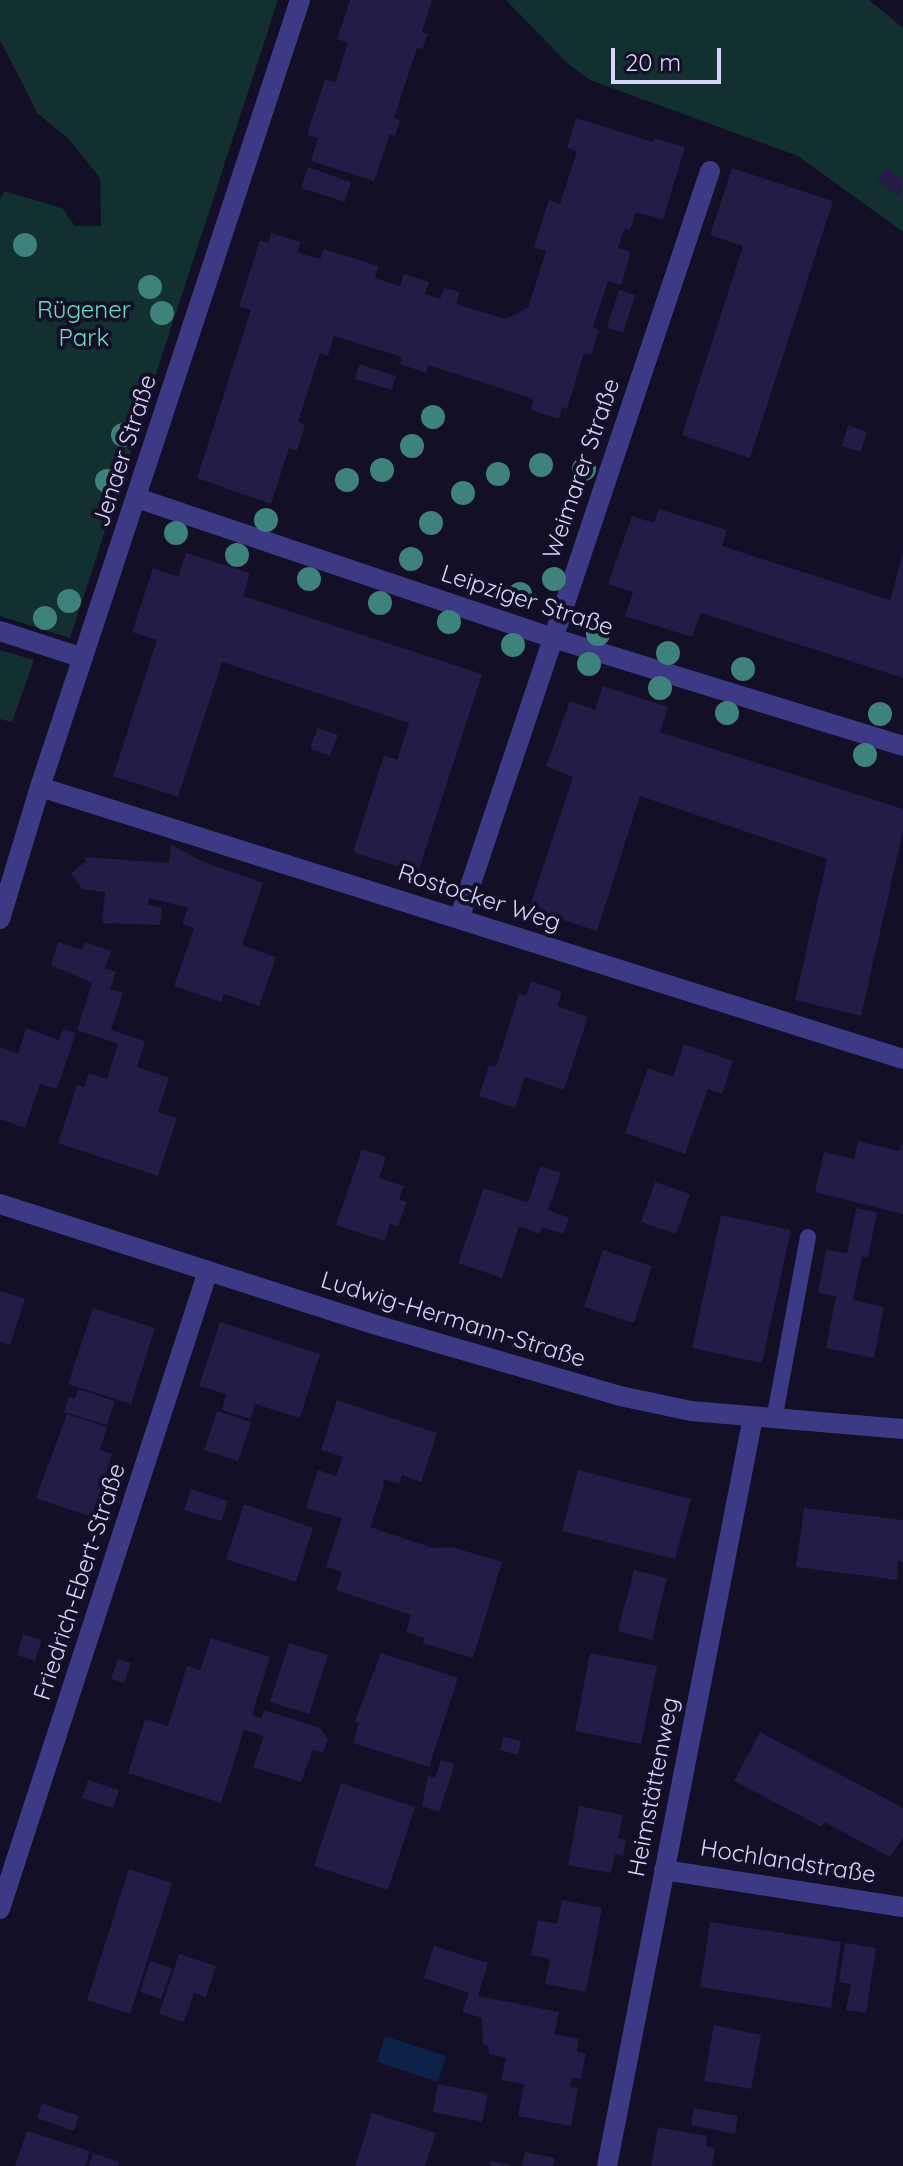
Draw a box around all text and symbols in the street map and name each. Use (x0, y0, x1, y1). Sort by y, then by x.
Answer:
scale bar (615, 32, 725, 82)
text: 20 m (625, 47, 681, 77)
park label: Rügener Park (37, 297, 131, 353)
street label: Jenaer Straße (87, 371, 163, 531)
street label: Weimarer Straße (538, 375, 626, 563)
street label: Leipziger Straße (437, 560, 617, 642)
street label: Rostocker Weg (394, 858, 564, 938)
street label: Ludwig-Hermann-Straße (317, 1266, 589, 1374)
street label: Friedrich-Ebert-Straße (28, 1460, 132, 1704)
street label: Heimstättenweg (623, 1695, 685, 1879)
street label: Hochlandstraße (698, 1834, 878, 1890)

